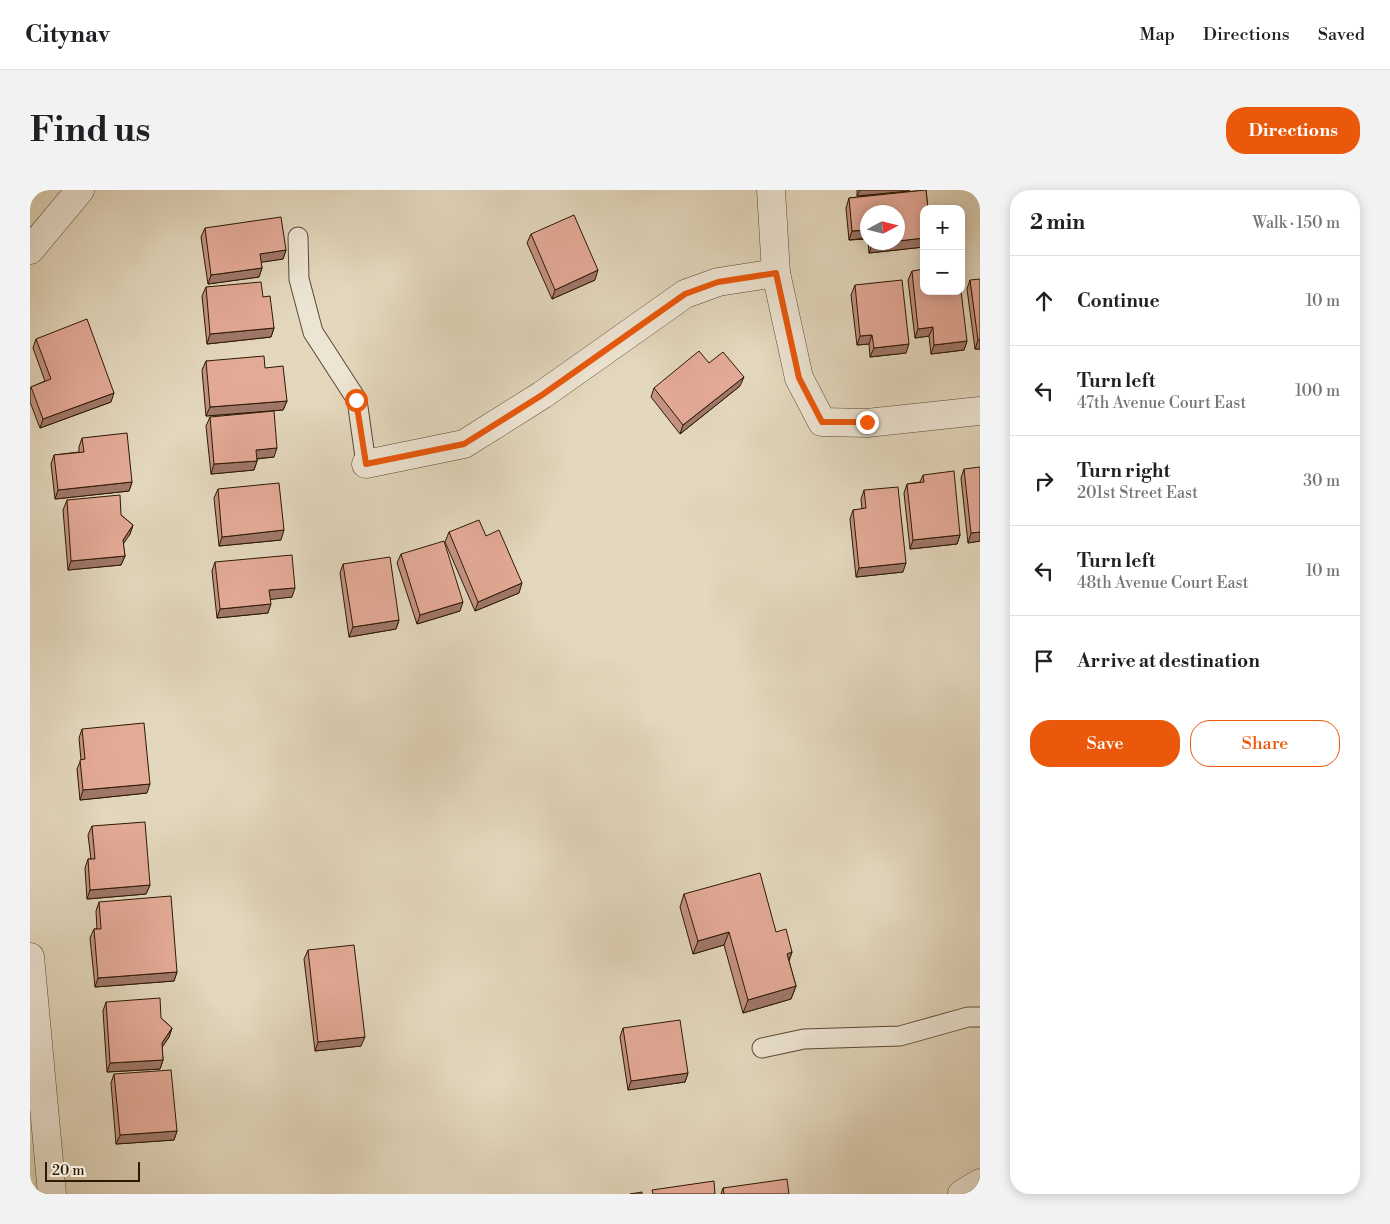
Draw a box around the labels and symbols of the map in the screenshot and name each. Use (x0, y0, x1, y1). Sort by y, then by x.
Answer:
north arrow (860, 205, 905, 250)
route start (345, 389, 368, 412)
route end (856, 411, 879, 434)
scale bar (45, 1159, 140, 1182)

